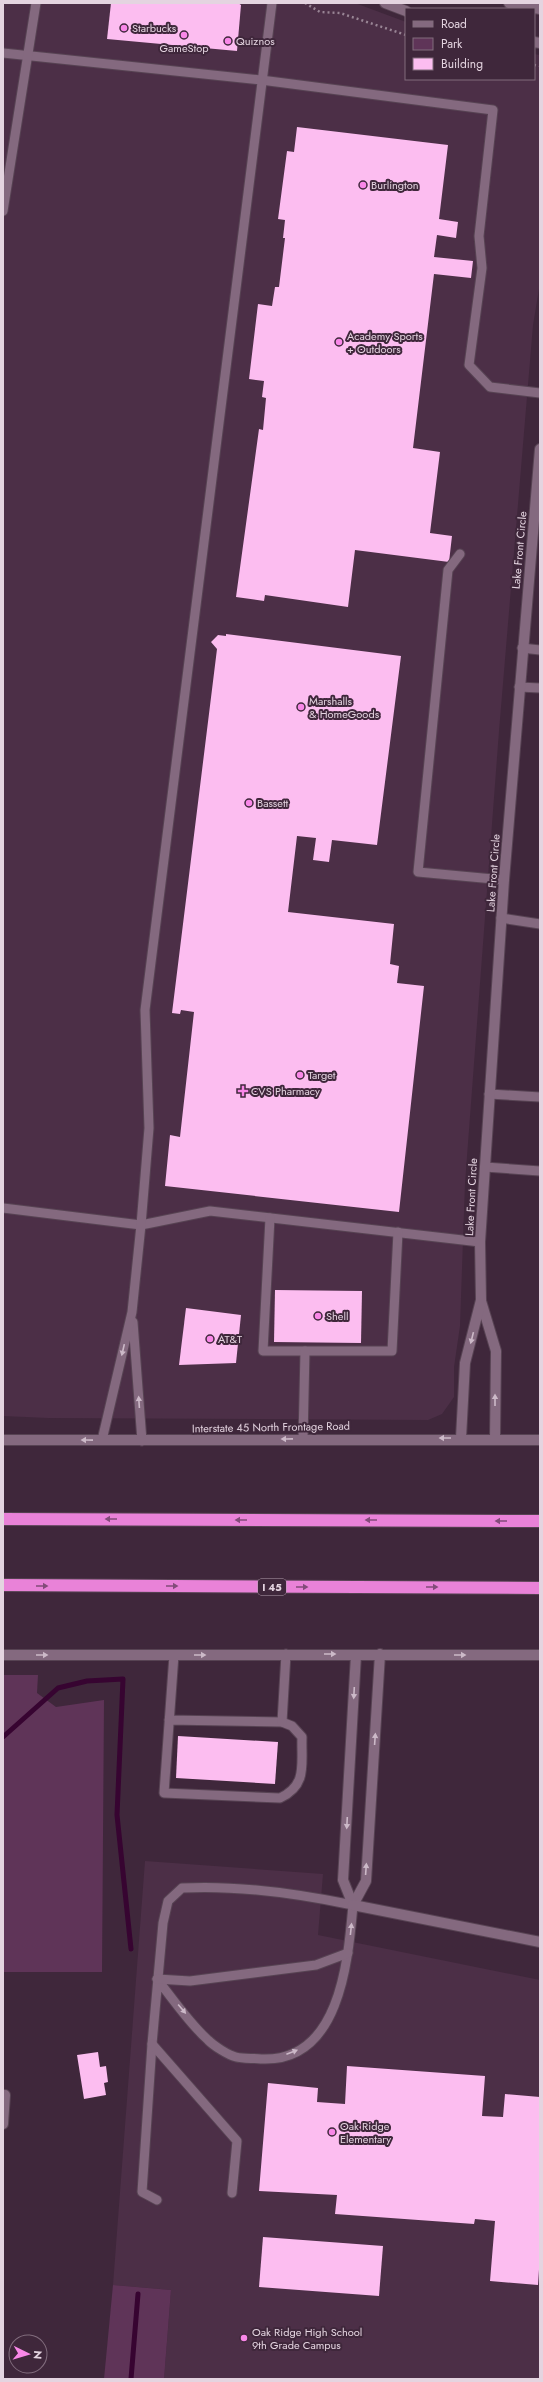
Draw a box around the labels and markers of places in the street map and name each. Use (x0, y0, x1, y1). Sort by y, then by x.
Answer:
place label: Starbucks (132, 20, 177, 36)
marker: Starbucks (119, 23, 129, 33)
marker: GameStop (179, 30, 189, 40)
place label: Quiznos (236, 33, 275, 49)
marker: Quiznos (223, 36, 233, 46)
place label: GameStop (159, 40, 209, 56)
place label: Burlington (371, 177, 419, 193)
marker: Burlington (358, 180, 368, 190)
place label: Academy Sports + Outdoors (347, 328, 423, 357)
marker: Academy Sports + Outdoors (334, 337, 344, 347)
place label: Marshalls & HomeGoods (309, 693, 380, 722)
marker: Marshalls & HomeGoods (296, 702, 306, 712)
place label: Bassett (257, 795, 289, 811)
marker: Bassett (244, 798, 254, 808)
place label: Target (308, 1067, 336, 1083)
marker: Target (295, 1070, 305, 1080)
place label: CVS Pharmacy (251, 1083, 320, 1099)
marker: CVS Pharmacy (238, 1086, 248, 1096)
place label: Shell (326, 1308, 349, 1324)
marker: Shell (313, 1311, 323, 1321)
place label: AT&T (218, 1331, 242, 1347)
marker: AT&T (205, 1334, 215, 1344)
place label: Oak Ridge Elementary (340, 2118, 391, 2147)
marker: Oak Ridge Elementary (327, 2127, 337, 2137)
place label: Oak Ridge High School 9th Grade Campus (252, 2324, 362, 2353)
marker: Oak Ridge High School 9th Grade Campus (239, 2333, 249, 2343)

